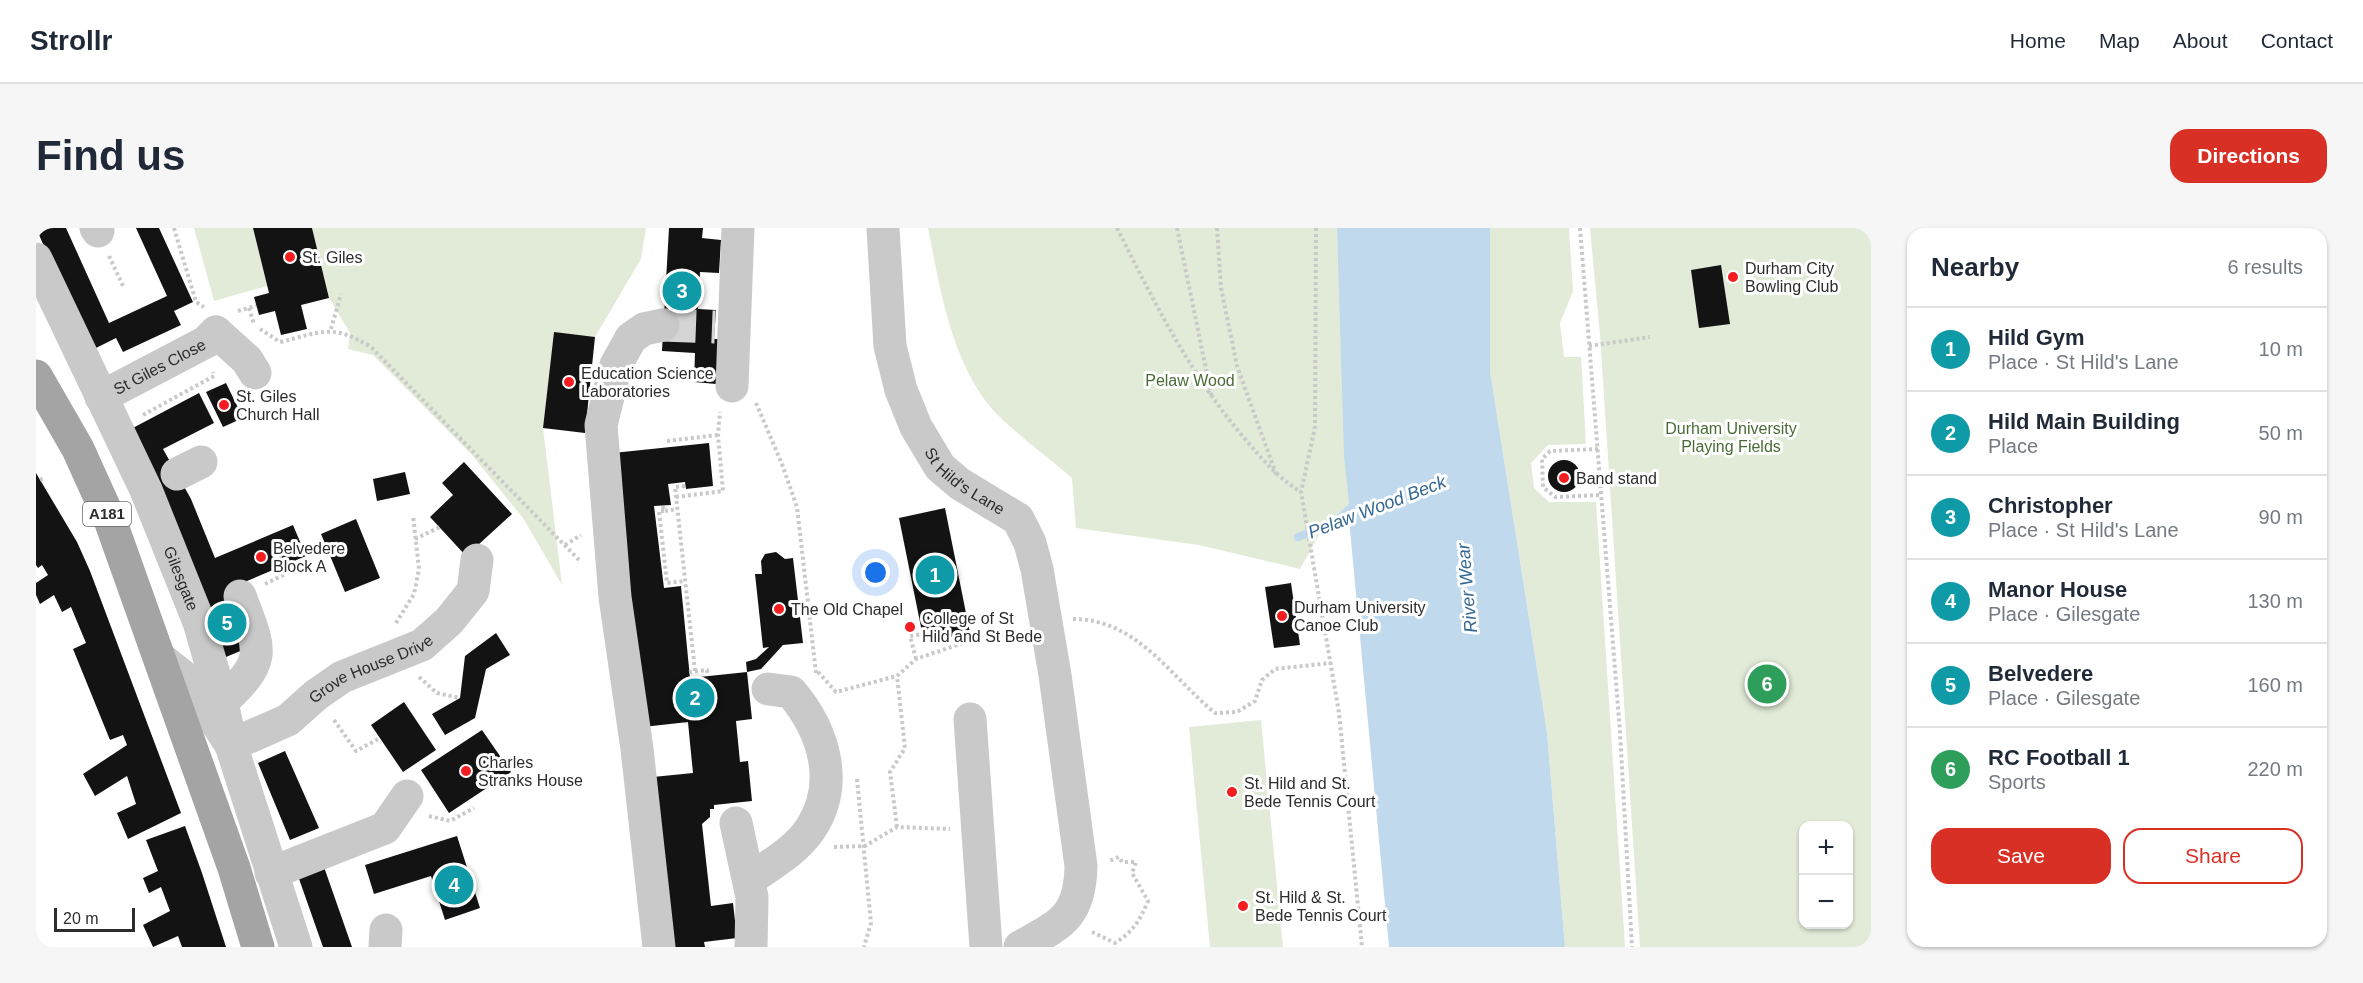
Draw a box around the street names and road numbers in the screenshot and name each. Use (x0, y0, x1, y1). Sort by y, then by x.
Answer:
street label: St Giles Close (111, 336, 209, 398)
street label: St Hild's Lane (921, 445, 1008, 518)
road number: A181 (83, 502, 131, 526)
street label: Gilesgate (160, 544, 202, 613)
street label: Grove House Drive (305, 631, 437, 706)

